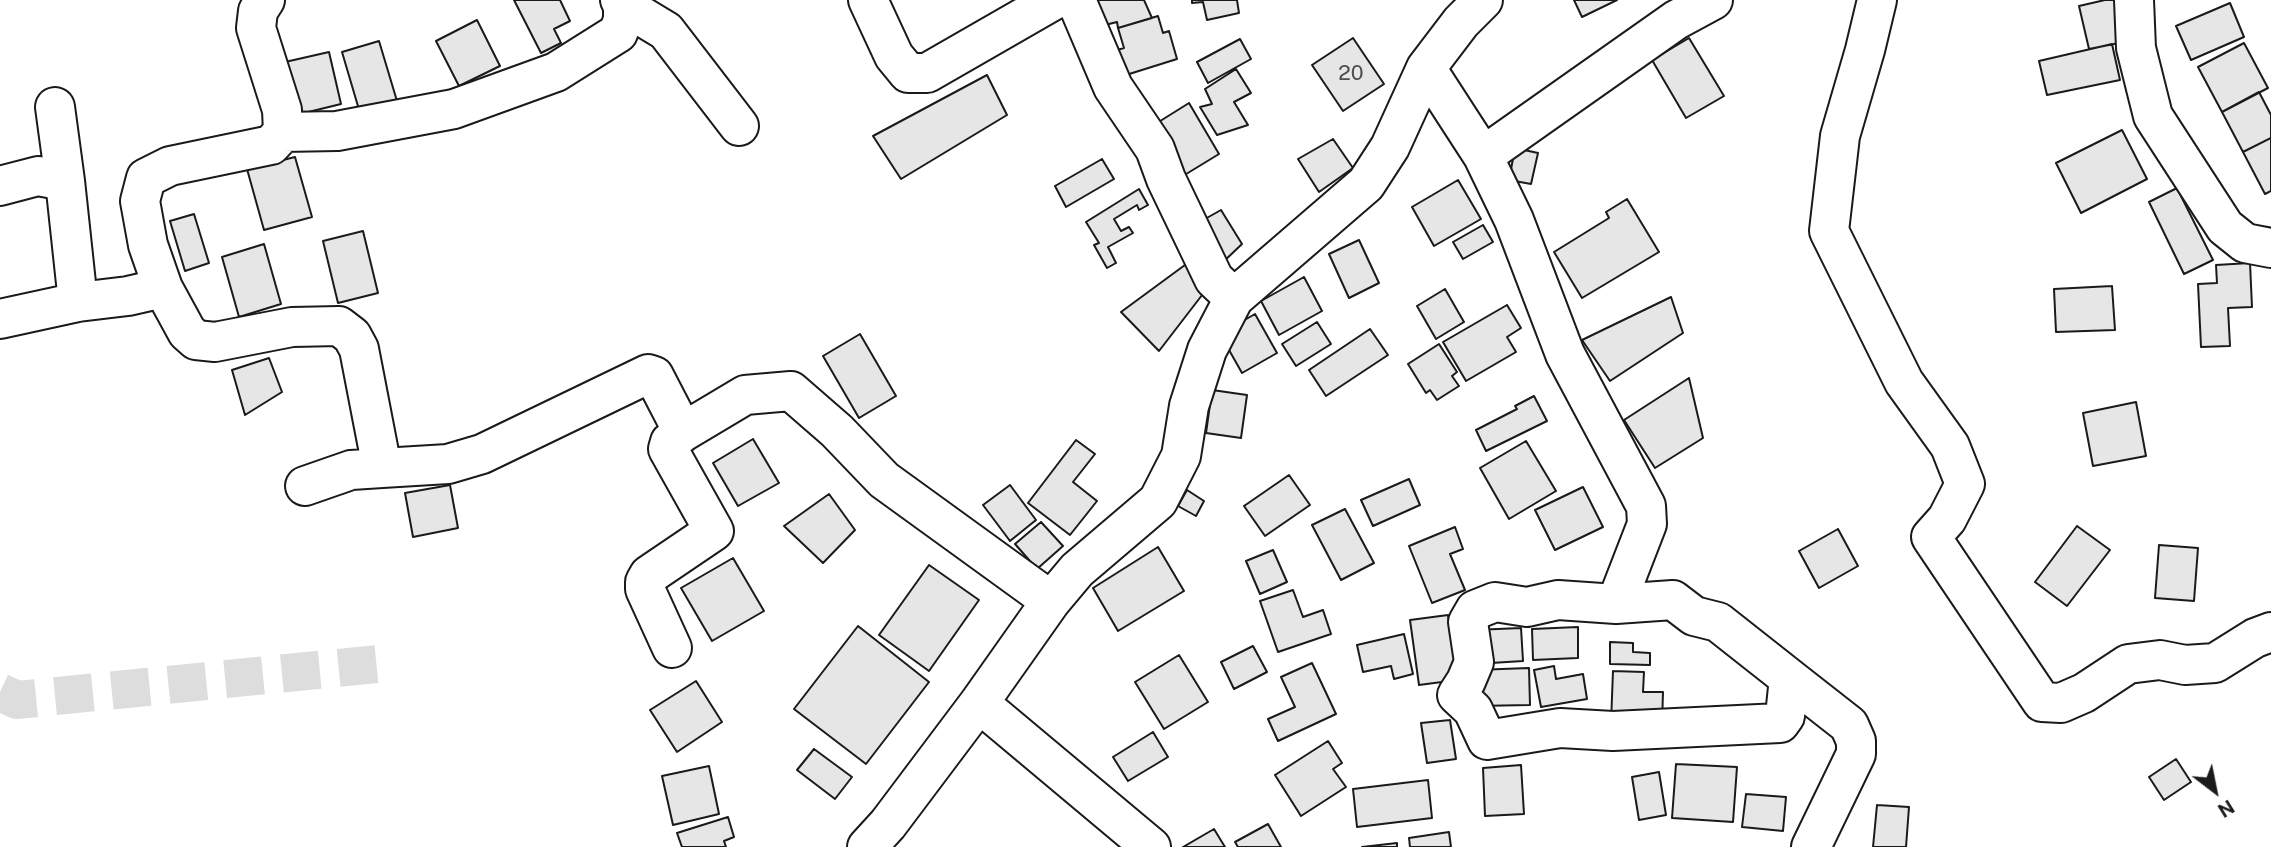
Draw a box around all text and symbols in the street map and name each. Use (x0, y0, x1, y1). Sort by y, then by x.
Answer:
house number: 20 (1338, 61, 1364, 87)
north arrow (2180, 756, 2250, 826)
text: N (2214, 796, 2238, 822)

